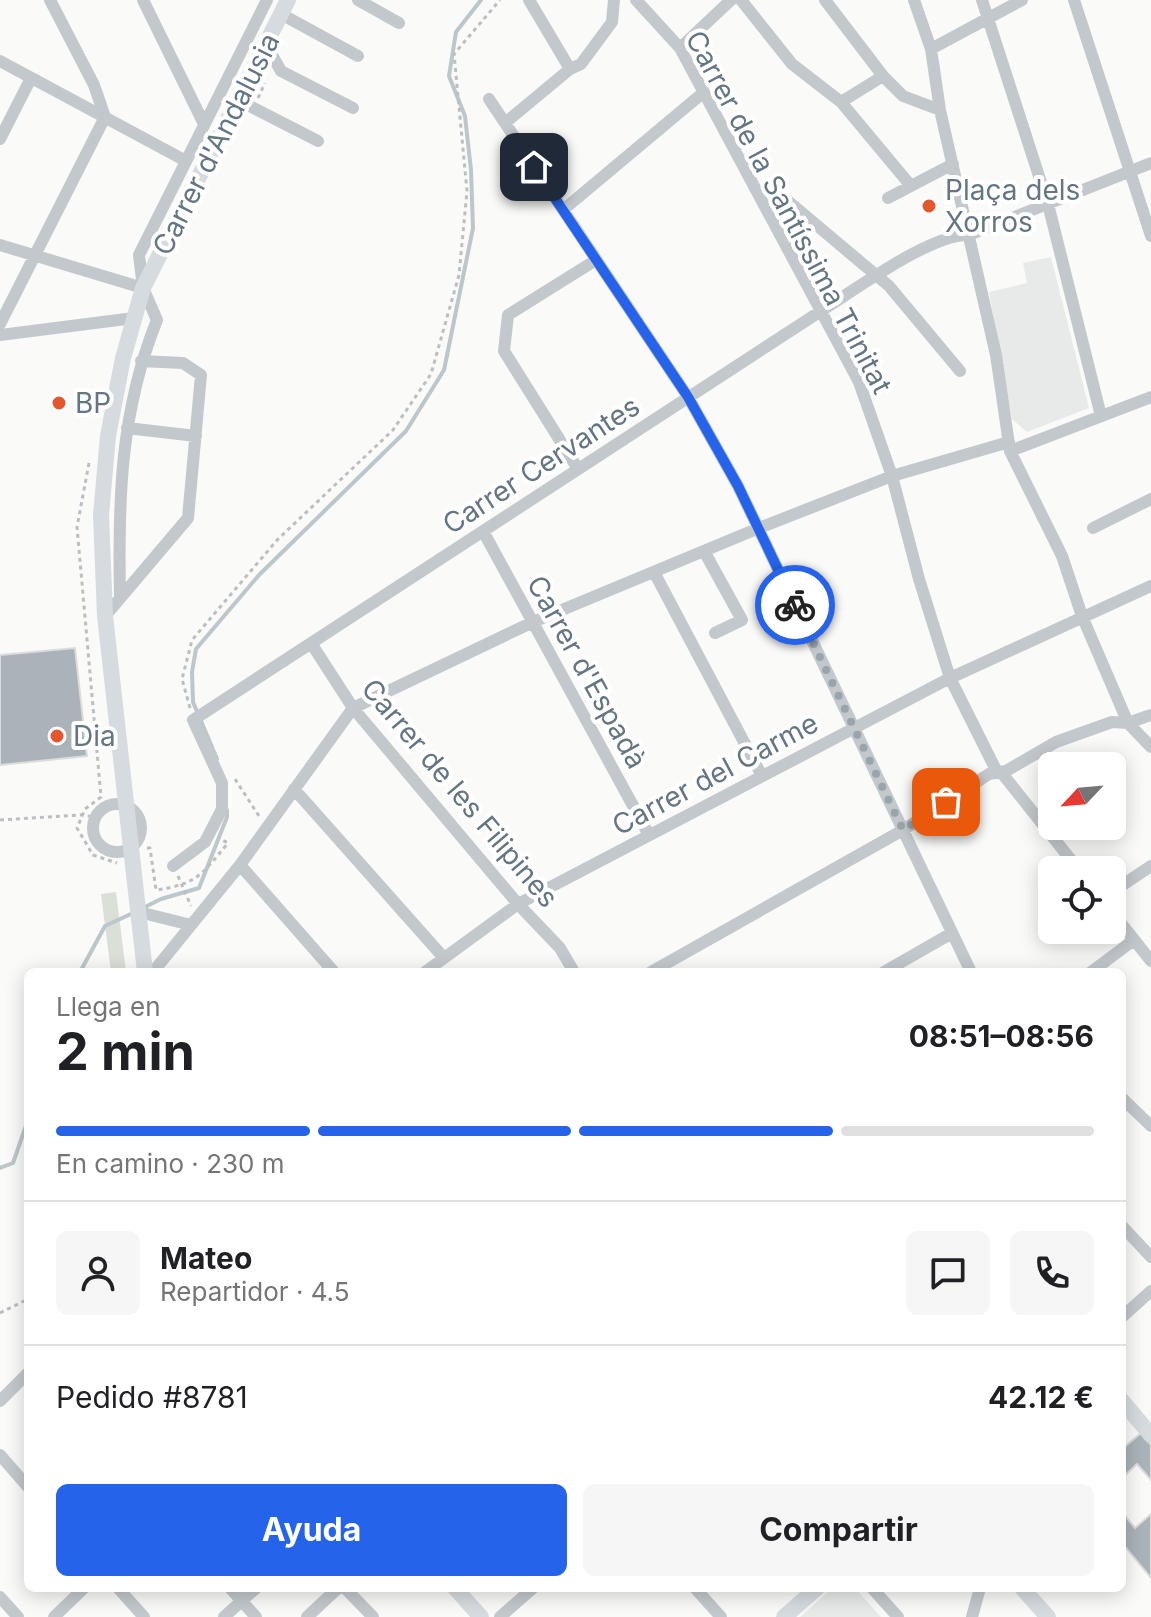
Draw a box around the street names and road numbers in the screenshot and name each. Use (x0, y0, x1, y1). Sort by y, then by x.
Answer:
street label: Carrer de la Santíssima Trinitat (679, 25, 899, 399)
street label: Carrer d'Andalusia (145, 27, 287, 261)
street label: Carrer Cervantes (436, 389, 646, 541)
street label: Carrer d'Espadà (520, 570, 654, 774)
street label: Carrer de les Filipines (355, 672, 565, 914)
street label: Carrer del Carme (606, 705, 824, 843)

